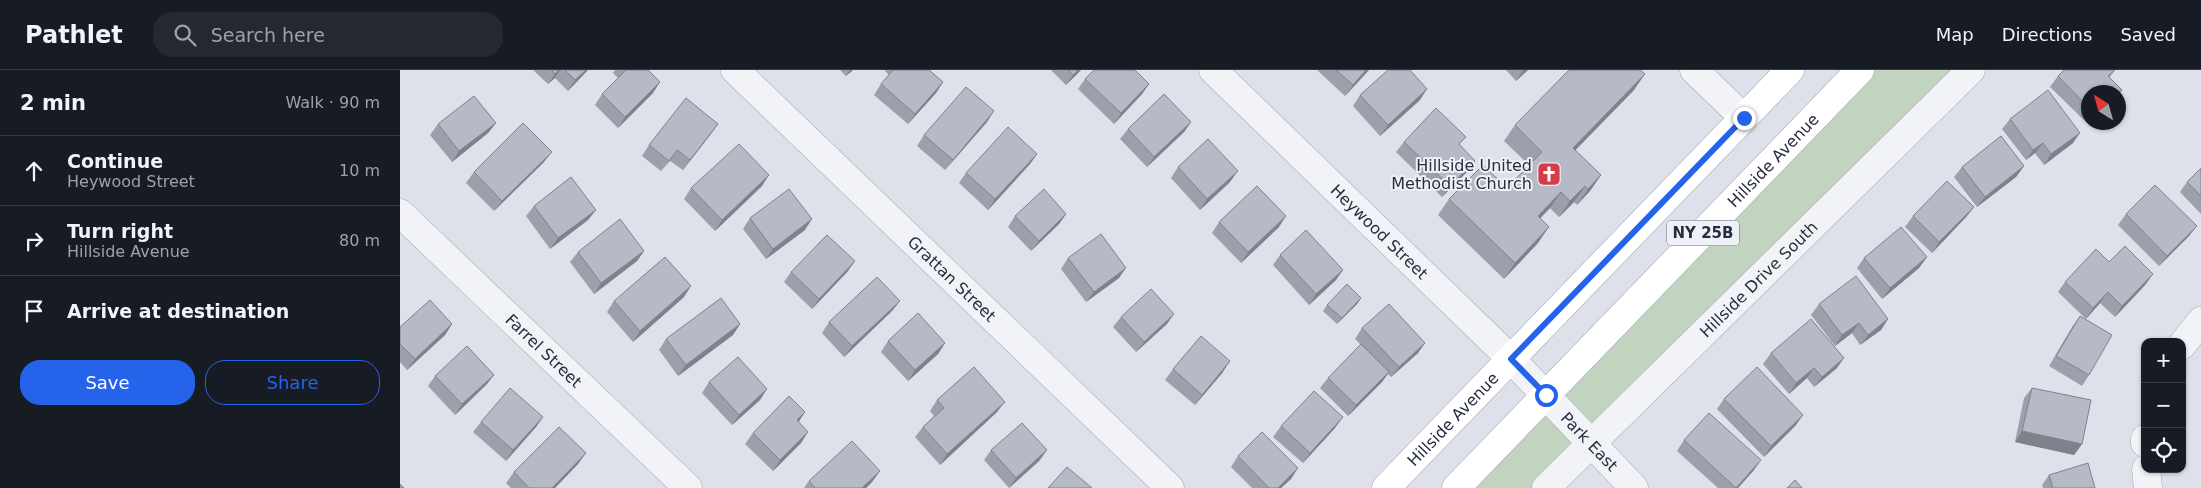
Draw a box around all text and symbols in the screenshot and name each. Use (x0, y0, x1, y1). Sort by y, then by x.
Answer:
search box (153, 12, 503, 57)
text: Pathlet (25, 21, 123, 49)
icon: search (171, 21, 199, 49)
text: Search here (211, 24, 325, 46)
text: Map (1936, 24, 1974, 45)
text: Directions (2002, 24, 2092, 45)
text: Saved (2120, 24, 2176, 45)
north arrow (2081, 85, 2126, 130)
text: 2 min (20, 91, 86, 115)
text: Walk · 90 m (285, 93, 380, 112)
route end (1733, 107, 1756, 130)
street label: Hillside Avenue (1724, 110, 1823, 211)
text: Continue (67, 150, 163, 172)
place label: Hillside United Methodist Church (1391, 156, 1532, 193)
icon: ahead (20, 157, 48, 185)
text: 10 m (339, 161, 380, 180)
church icon: Hillside United Methodist Church (1536, 161, 1562, 187)
text: Heywood Street (67, 172, 195, 191)
street label: Heywood Street (1327, 181, 1432, 283)
street label: Hillside Drive South (1696, 217, 1822, 341)
text: Turn right (67, 220, 173, 242)
road number: NY 25B (1667, 220, 1739, 246)
icon: right (20, 227, 48, 255)
text: 80 m (339, 231, 380, 250)
street label: Grattan Street (904, 232, 1000, 326)
text: Hillside Avenue (67, 242, 190, 261)
icon: arrive (20, 297, 48, 325)
text: Arrive at destination (67, 300, 289, 322)
street label: Farrel Street (502, 310, 586, 392)
map controls (2141, 338, 2186, 473)
button: + (2141, 338, 2186, 383)
button: Save (20, 360, 195, 405)
button: Share (205, 360, 380, 405)
street label: Hillside Avenue (1404, 369, 1503, 470)
button: − (2141, 383, 2186, 428)
route start (1535, 384, 1558, 407)
street label: Park East (1557, 408, 1622, 475)
button: locate (2141, 428, 2186, 473)

